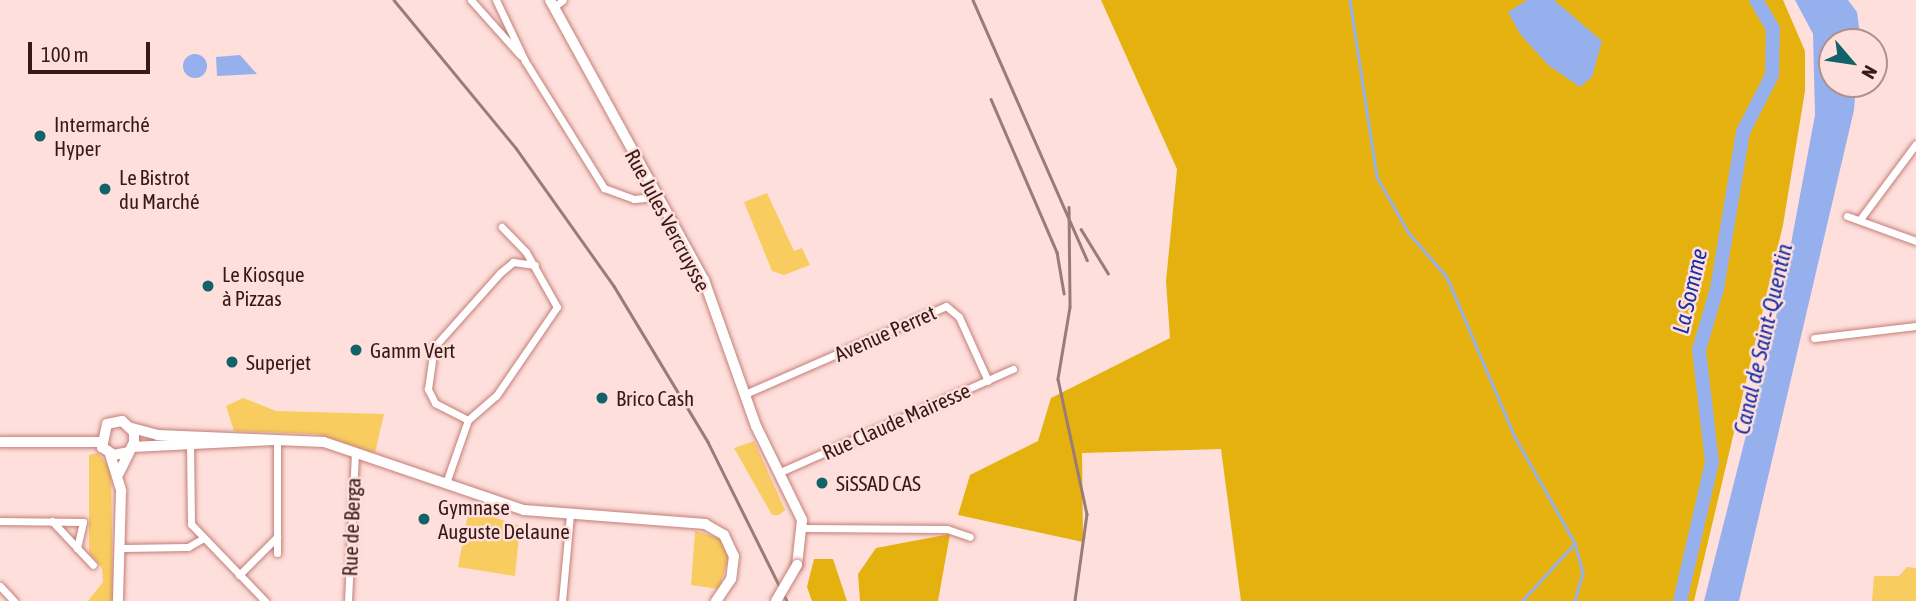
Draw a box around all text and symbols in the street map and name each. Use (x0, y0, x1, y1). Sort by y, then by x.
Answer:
scale bar (32, 28, 154, 72)
north arrow (1818, 28, 1888, 98)
text: 100 m (41, 42, 89, 66)
text: N (1857, 62, 1882, 82)
place label: Intermarché Hyper (54, 111, 150, 161)
marker: Intermarché Hyper (32, 128, 48, 144)
street label: Rue Jules Vercruysse (620, 145, 716, 295)
place label: Le Bistrot du Marché (119, 164, 199, 214)
marker: Le Bistrot du Marché (97, 181, 113, 197)
water label: Canal de Saint-Quentin (1728, 241, 1798, 437)
water label: La Somme (1667, 246, 1713, 336)
place label: Le Kiosque à Pizzas (222, 261, 305, 311)
marker: Le Kiosque à Pizzas (200, 278, 216, 294)
street label: Avenue Perret (830, 299, 940, 367)
place label: Gamm Vert (370, 337, 455, 363)
marker: Gamm Vert (348, 342, 364, 358)
place label: Superjet (246, 349, 311, 375)
marker: Superjet (224, 354, 240, 370)
street label: Rue Claude Mairesse (818, 377, 974, 465)
place label: Brico Cash (616, 385, 694, 411)
marker: Brico Cash (594, 390, 610, 406)
place label: SiSSAD CAS (836, 470, 921, 496)
marker: SiSSAD CAS (814, 475, 830, 491)
street label: Rue de Berga (337, 477, 365, 577)
place label: Gymnase Auguste Delaune (438, 494, 570, 544)
marker: Gymnase Auguste Delaune (416, 511, 432, 527)

